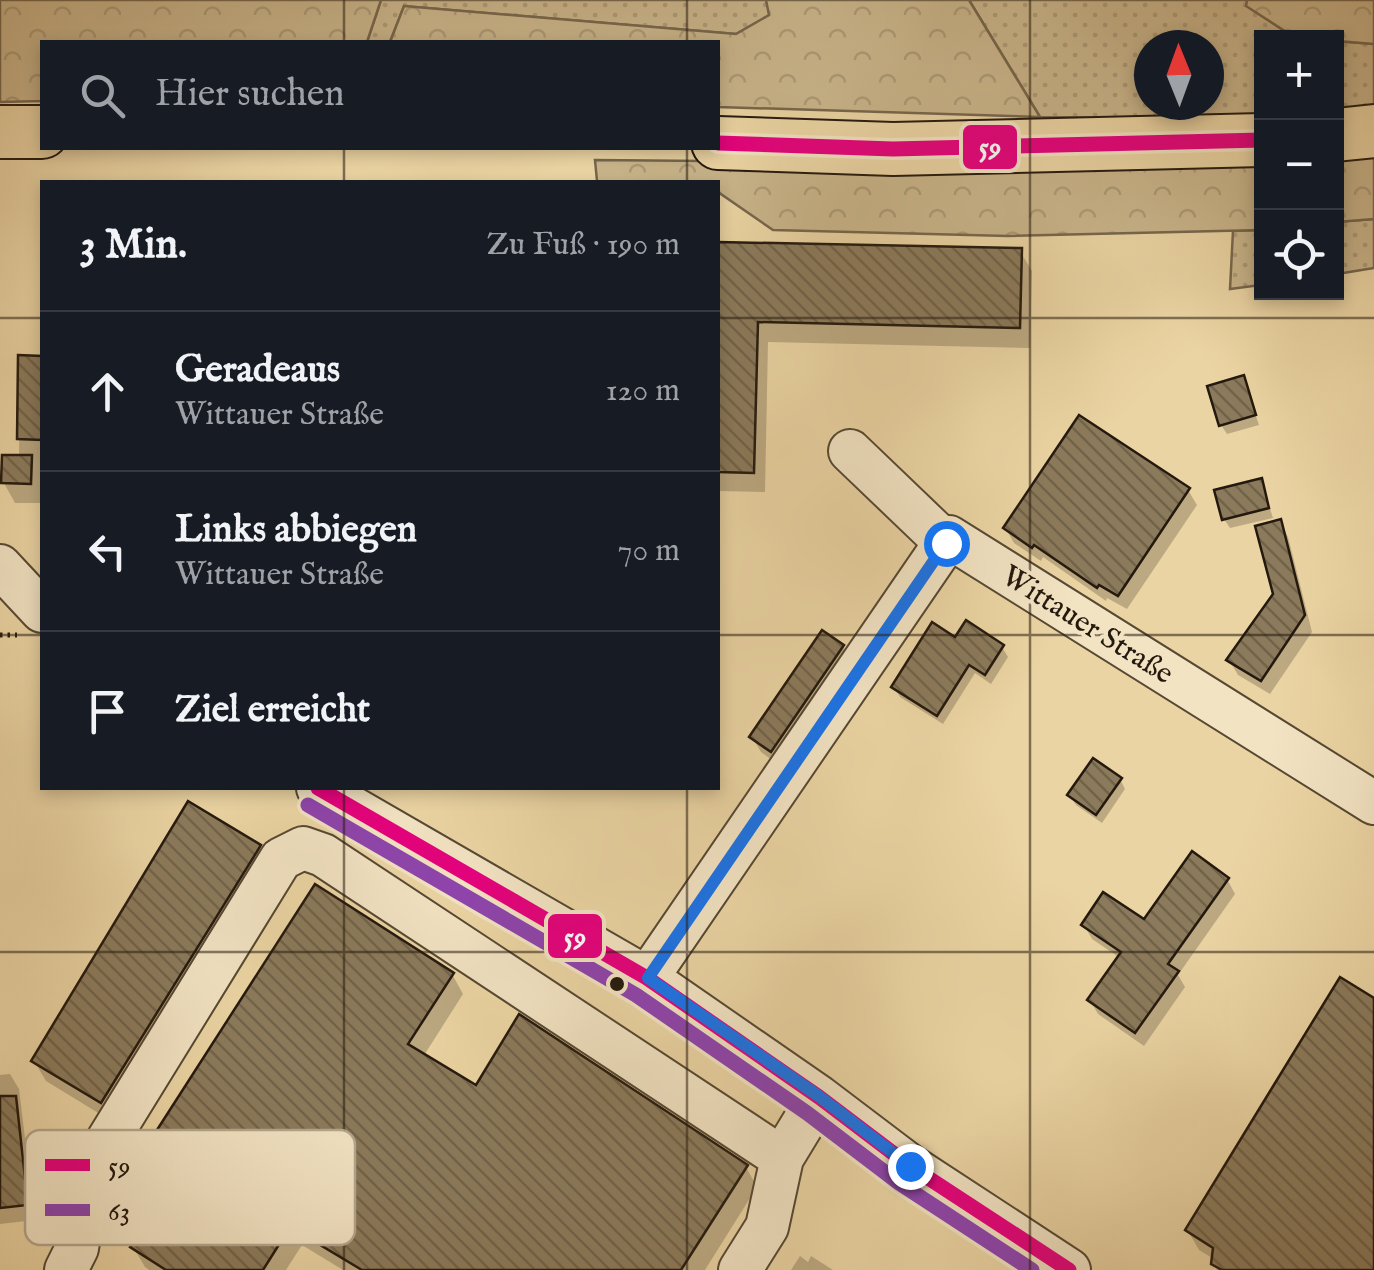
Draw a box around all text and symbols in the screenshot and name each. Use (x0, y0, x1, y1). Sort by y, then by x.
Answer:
north arrow (1134, 30, 1224, 120)
map controls (1254, 30, 1344, 300)
button: + (1254, 30, 1344, 120)
search box (40, 40, 720, 150)
icon: search (75, 68, 130, 123)
text: Hier suchen (155, 71, 345, 119)
button: − (1254, 120, 1344, 210)
line badge: 59 (961, 123, 1019, 171)
text: 59 (979, 131, 1001, 166)
button: locate (1254, 210, 1344, 300)
text: 3 Min. (80, 219, 187, 272)
text: Zu Fuß · 190 m (486, 225, 680, 266)
text: Geradeaus (175, 347, 340, 395)
icon: ahead (80, 364, 135, 419)
text: 120 m (606, 371, 680, 412)
text: Wittauer Straße (175, 395, 384, 436)
text: Links abbiegen (175, 507, 417, 555)
route start (924, 521, 970, 567)
icon: left (80, 524, 135, 579)
text: 70 m (618, 531, 680, 572)
text: Wittauer Straße (175, 555, 384, 596)
street label: Wittauer Straße (994, 558, 1180, 694)
icon: arrive (80, 684, 135, 739)
text: Ziel erreicht (175, 687, 370, 735)
line badge: 59 (546, 912, 604, 960)
text: 59 (564, 921, 586, 956)
unlabelled marker (607, 974, 627, 994)
legend (25, 1130, 355, 1245)
route end (888, 1144, 934, 1190)
text: 59 (108, 1150, 130, 1185)
text: 63 (108, 1195, 130, 1230)

